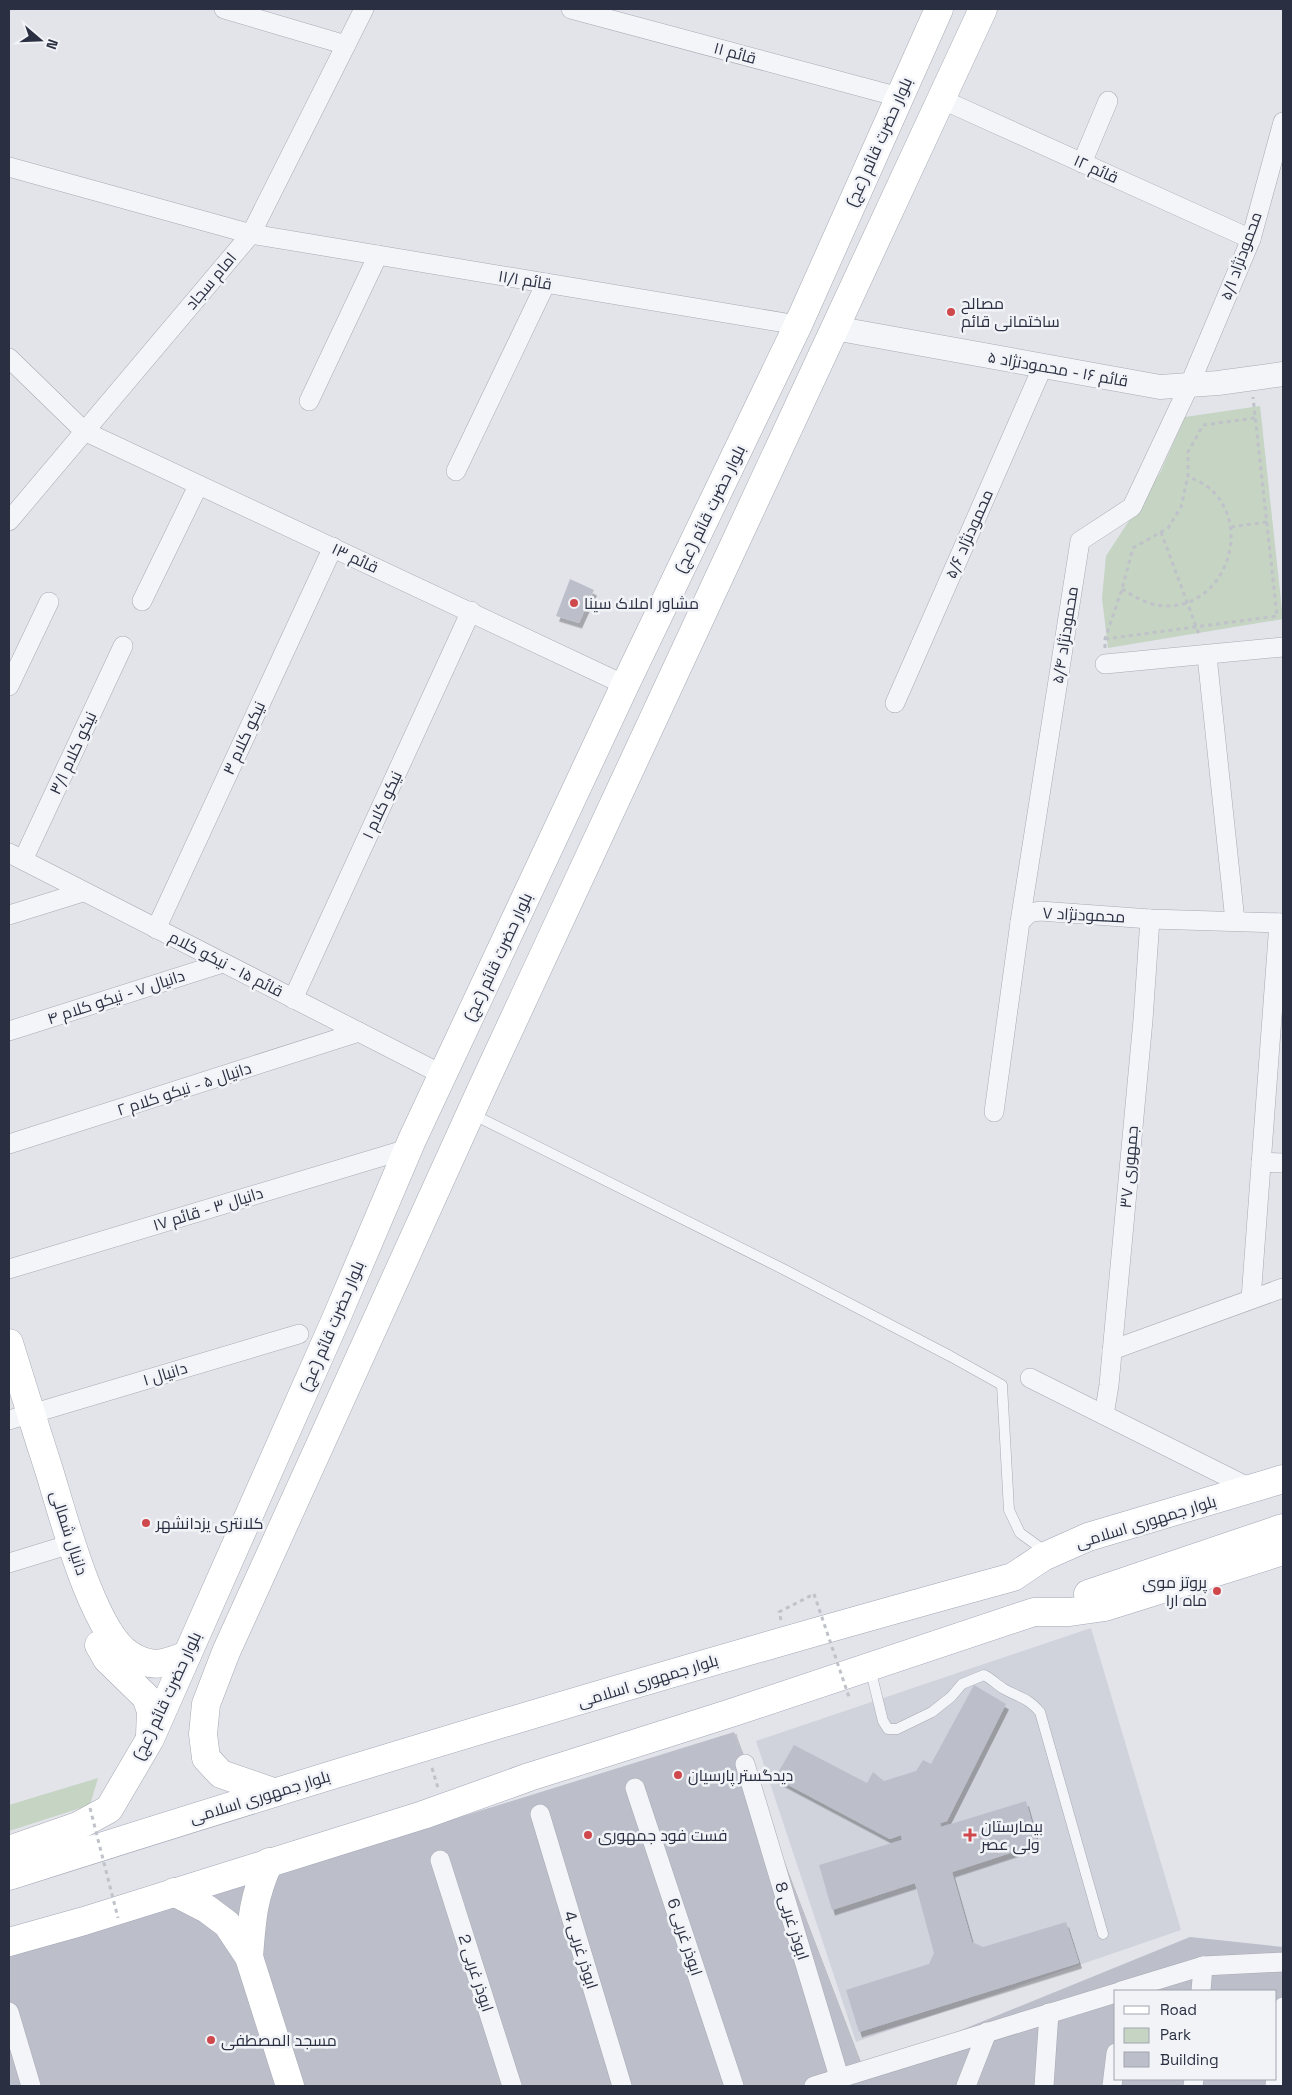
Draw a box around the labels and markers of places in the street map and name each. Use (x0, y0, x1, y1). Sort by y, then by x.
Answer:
place label: مصالح ساختمانی قائم (961, 293, 1060, 333)
marker: مصالح ساختمانی قائم (945, 306, 957, 318)
place label: مشاور املاک سینا (584, 593, 699, 614)
marker: مشاور املاک سینا (568, 597, 580, 609)
place label: کلانتری یزدانشهر (155, 1513, 263, 1534)
marker: کلانتری یزدانشهر (140, 1517, 152, 1529)
place label: پروتز موی ماه ارا (1142, 1572, 1208, 1611)
marker: پروتز موی ماه ارا (1211, 1585, 1223, 1597)
place label: دیدگستر پارسیان (688, 1765, 793, 1787)
marker: دیدگستر پارسیان (672, 1769, 684, 1781)
place label: بیمارستان ولی عصر (980, 1816, 1043, 1855)
place label: فست فود جمهوری (598, 1825, 728, 1846)
marker: بیمارستان ولی عصر (963, 1828, 977, 1842)
marker: فست فود جمهوری (582, 1829, 594, 1841)
place label: مسجد المصطفی (221, 2030, 337, 2051)
marker: مسجد المصطفی (205, 2034, 217, 2046)

